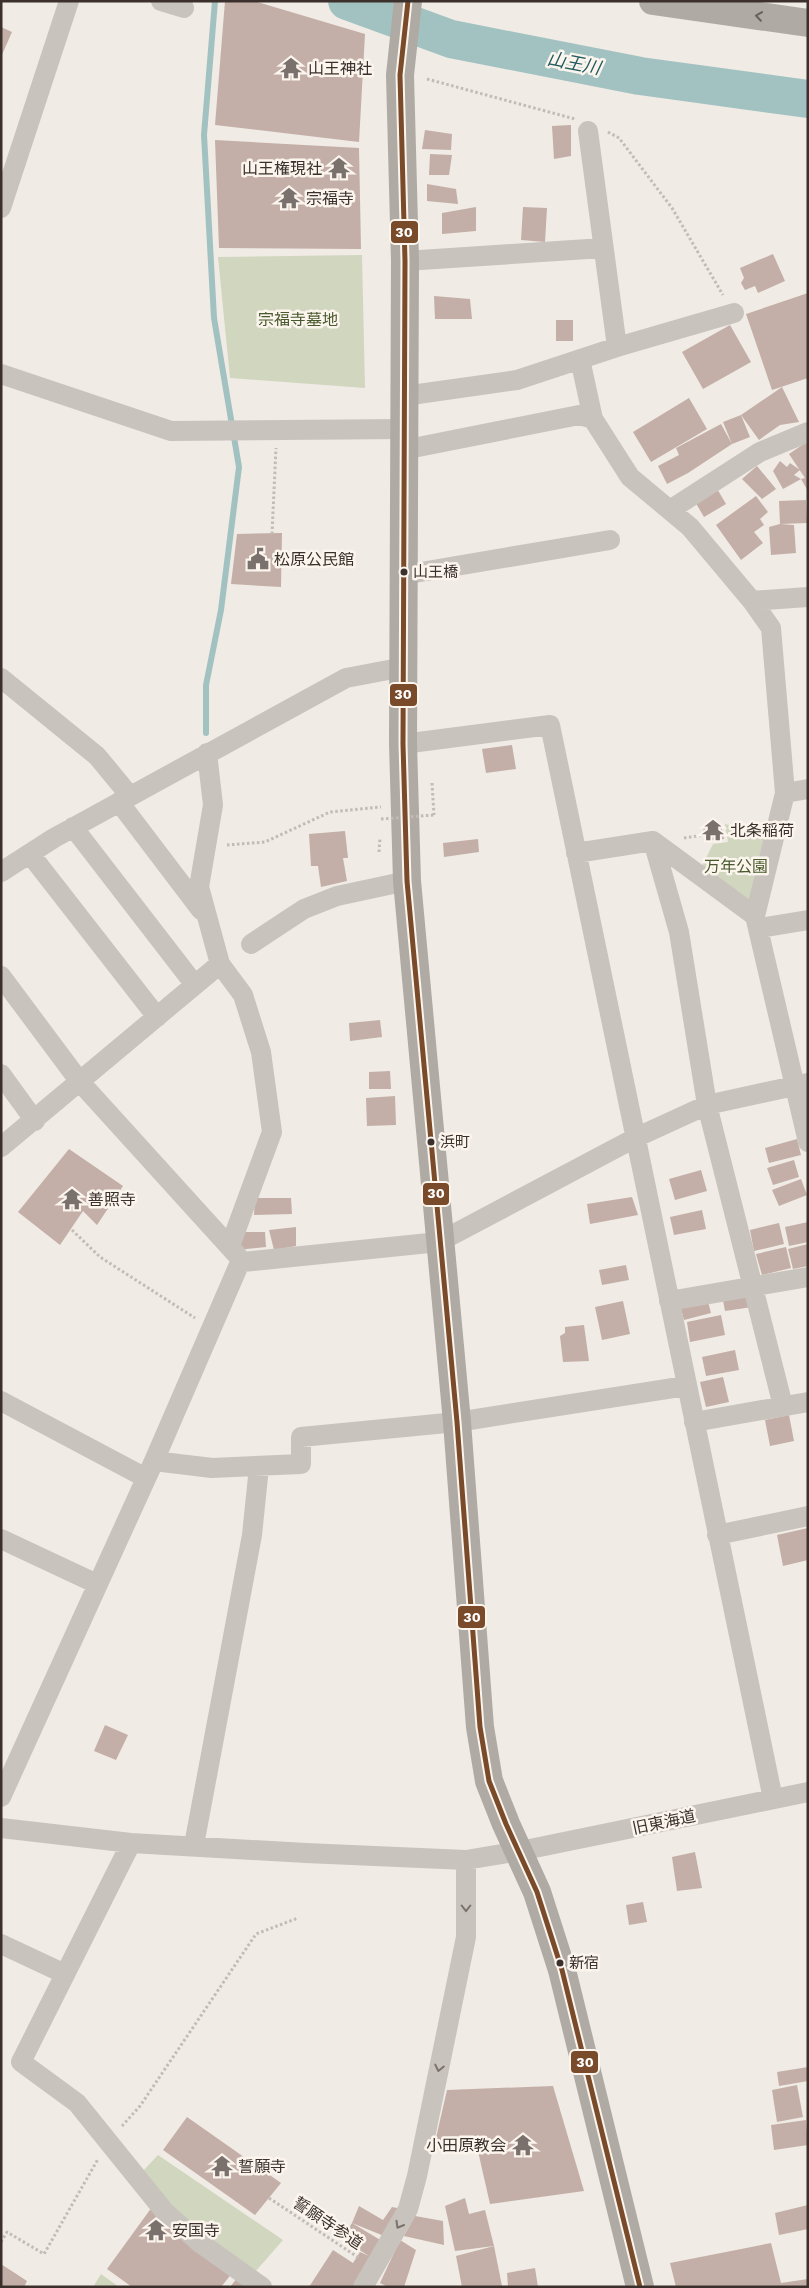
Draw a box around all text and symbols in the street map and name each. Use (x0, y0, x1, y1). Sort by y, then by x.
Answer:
one-way arrow (755, 12, 764, 22)
water label: 山王川 (545, 48, 604, 79)
temple icon: 山王神社 (278, 55, 304, 81)
place label: 山王神社 (308, 59, 372, 78)
temple icon: 山王権現社 (326, 155, 352, 181)
place label: 山王権現社 (242, 159, 322, 178)
temple icon: 宗福寺 (276, 185, 302, 211)
place label: 宗福寺 (306, 189, 354, 208)
line badge: 30 (390, 220, 419, 244)
text: 30 (395, 224, 413, 240)
park label: 宗福寺墓地 (258, 310, 338, 329)
public building icon: 松原公民館 (245, 546, 271, 572)
place label: 松原公民館 (274, 550, 354, 569)
place label: 山王橋 (413, 563, 458, 581)
marker: 山王橋 (399, 567, 409, 577)
line badge: 30 (389, 683, 418, 707)
text: 30 (394, 686, 412, 702)
temple icon: 北条稲荷 (700, 817, 726, 843)
place label: 北条稲荷 (730, 821, 794, 840)
park label: 万年公園 (704, 857, 768, 876)
place label: 浜町 (440, 1133, 470, 1151)
marker: 浜町 (426, 1137, 436, 1147)
line badge: 30 (422, 1182, 450, 1206)
text: 30 (427, 1185, 445, 1201)
temple icon: 善照寺 (59, 1186, 85, 1212)
place label: 善照寺 (88, 1190, 136, 1209)
line badge: 30 (457, 1605, 486, 1629)
text: 30 (463, 1609, 481, 1625)
street label: 旧東海道 (631, 1806, 697, 1838)
one-way arrow (461, 1905, 471, 1913)
place label: 新宿 (569, 1954, 599, 1972)
marker: 新宿 (555, 1958, 565, 1968)
line badge: 30 (570, 2050, 599, 2074)
text: 30 (576, 2054, 594, 2070)
one-way arrow (434, 2064, 445, 2072)
temple icon: 小田原教会 (510, 2132, 536, 2158)
place label: 小田原教会 (426, 2136, 506, 2155)
temple icon: 誓願寺 (209, 2153, 235, 2179)
place label: 誓願寺 (238, 2157, 286, 2176)
street label: 誓願寺参道 (290, 2193, 366, 2253)
temple icon: 安国寺 (143, 2217, 169, 2243)
one-way arrow (395, 2219, 405, 2228)
place label: 安国寺 (172, 2221, 220, 2240)

